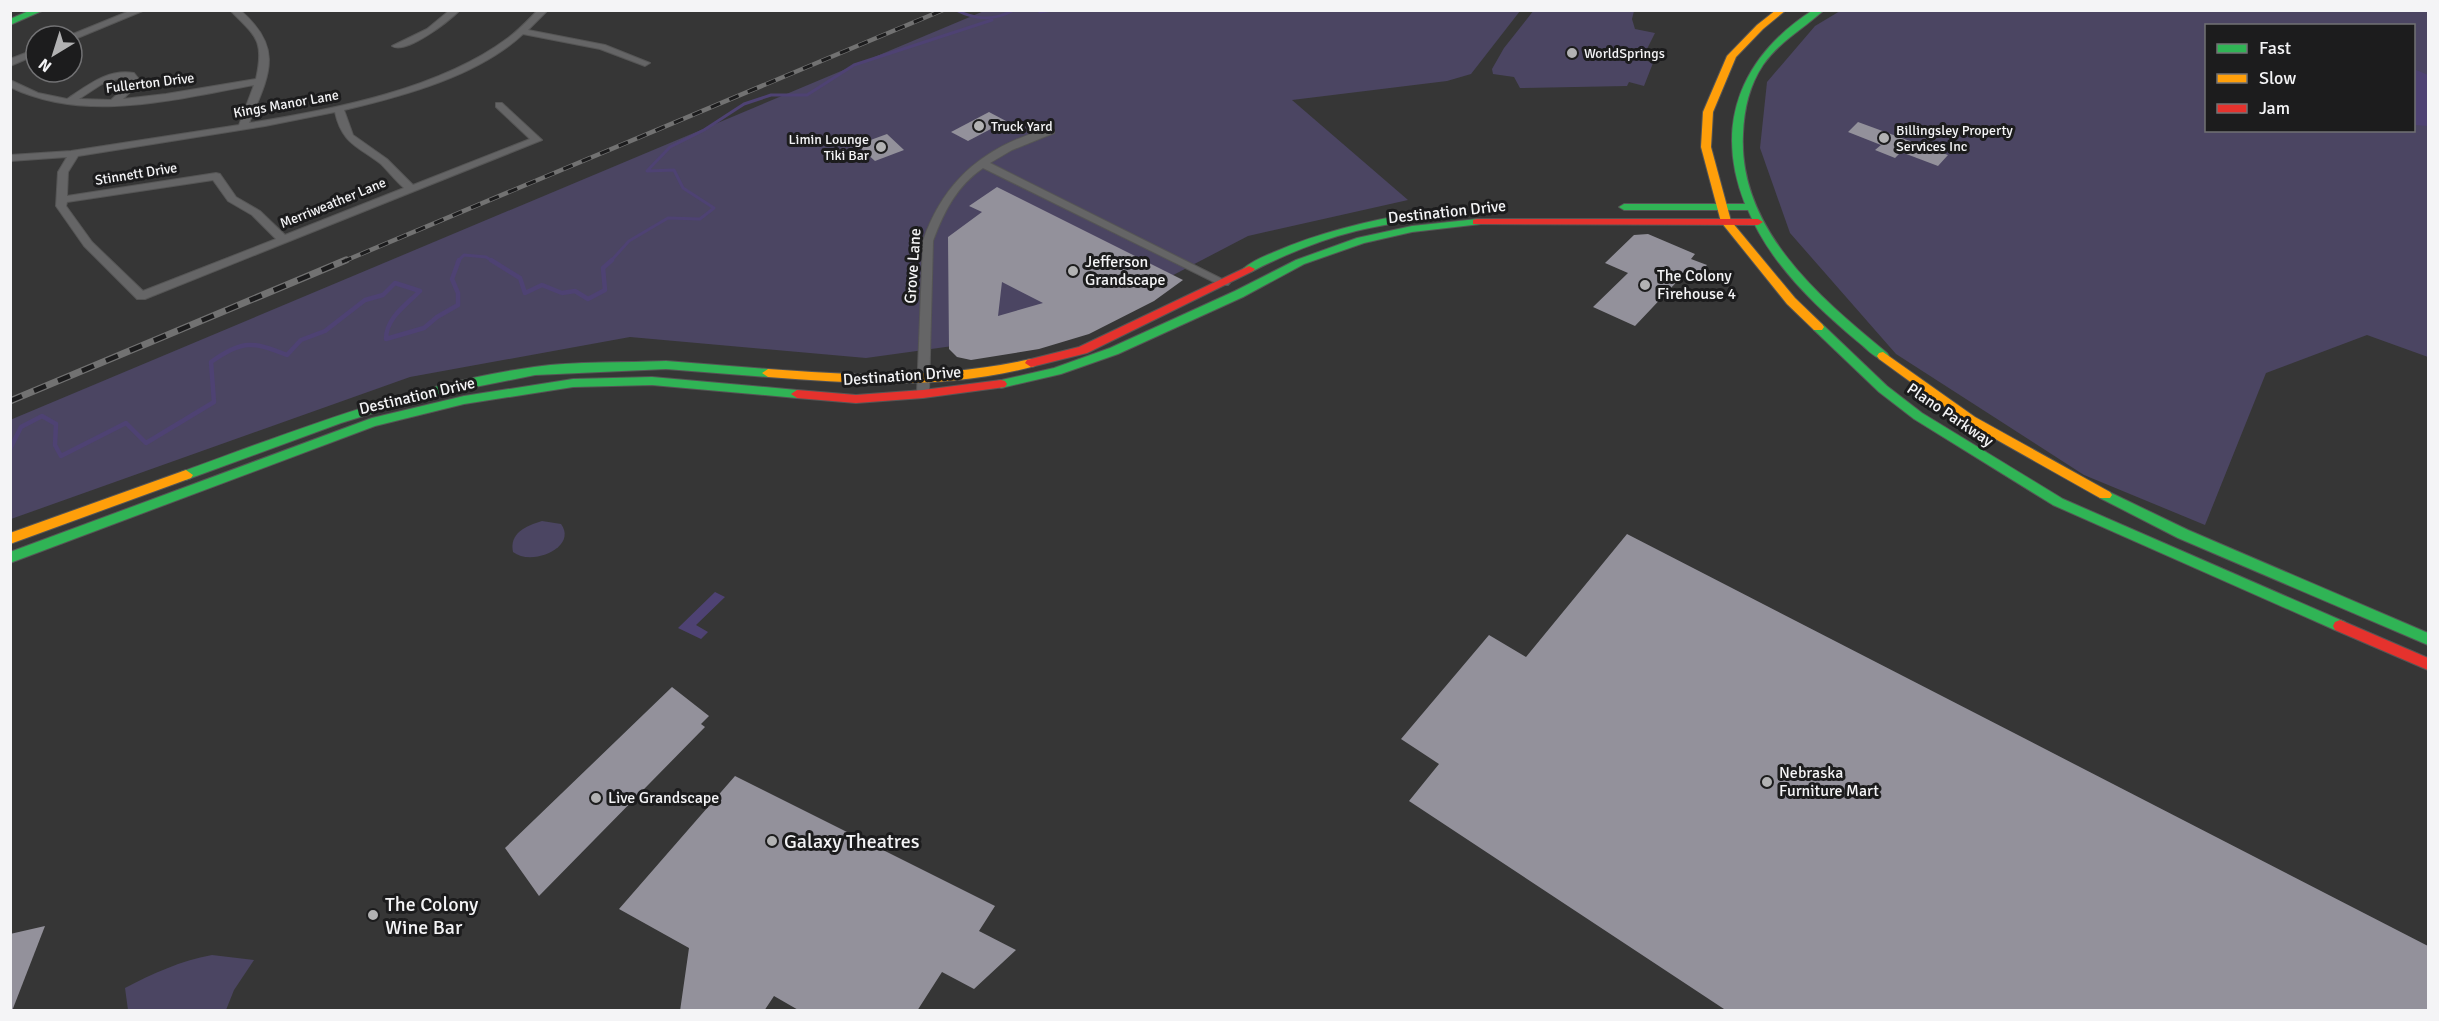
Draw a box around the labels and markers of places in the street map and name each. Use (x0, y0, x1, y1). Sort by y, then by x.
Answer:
place label: WorldSprings (1584, 45, 1665, 62)
marker: WorldSprings (1565, 46, 1579, 60)
place label: Truck Yard (991, 118, 1053, 135)
marker: Truck Yard (972, 119, 986, 133)
place label: Billingsley Property Services Inc (1896, 122, 2013, 155)
place label: Limin Lounge Tiki Bar (789, 131, 870, 164)
marker: Billingsley Property Services Inc (1877, 131, 1891, 145)
marker: Limin Lounge Tiki Bar (874, 140, 888, 154)
place label: Jefferson Grandscape (1085, 252, 1166, 290)
marker: Jefferson Grandscape (1066, 264, 1080, 278)
place label: The Colony Firehouse 4 (1657, 266, 1737, 304)
marker: The Colony Firehouse 4 (1638, 278, 1652, 292)
place label: Nebraska Furniture Mart (1779, 763, 1879, 801)
marker: Nebraska Furniture Mart (1760, 775, 1774, 789)
place label: Live Grandscape (608, 788, 719, 808)
marker: Live Grandscape (589, 791, 603, 805)
place label: Galaxy Theatres (784, 829, 920, 854)
marker: Galaxy Theatres (765, 834, 779, 848)
place label: The Colony Wine Bar (385, 892, 479, 940)
marker: The Colony Wine Bar (366, 908, 380, 922)

